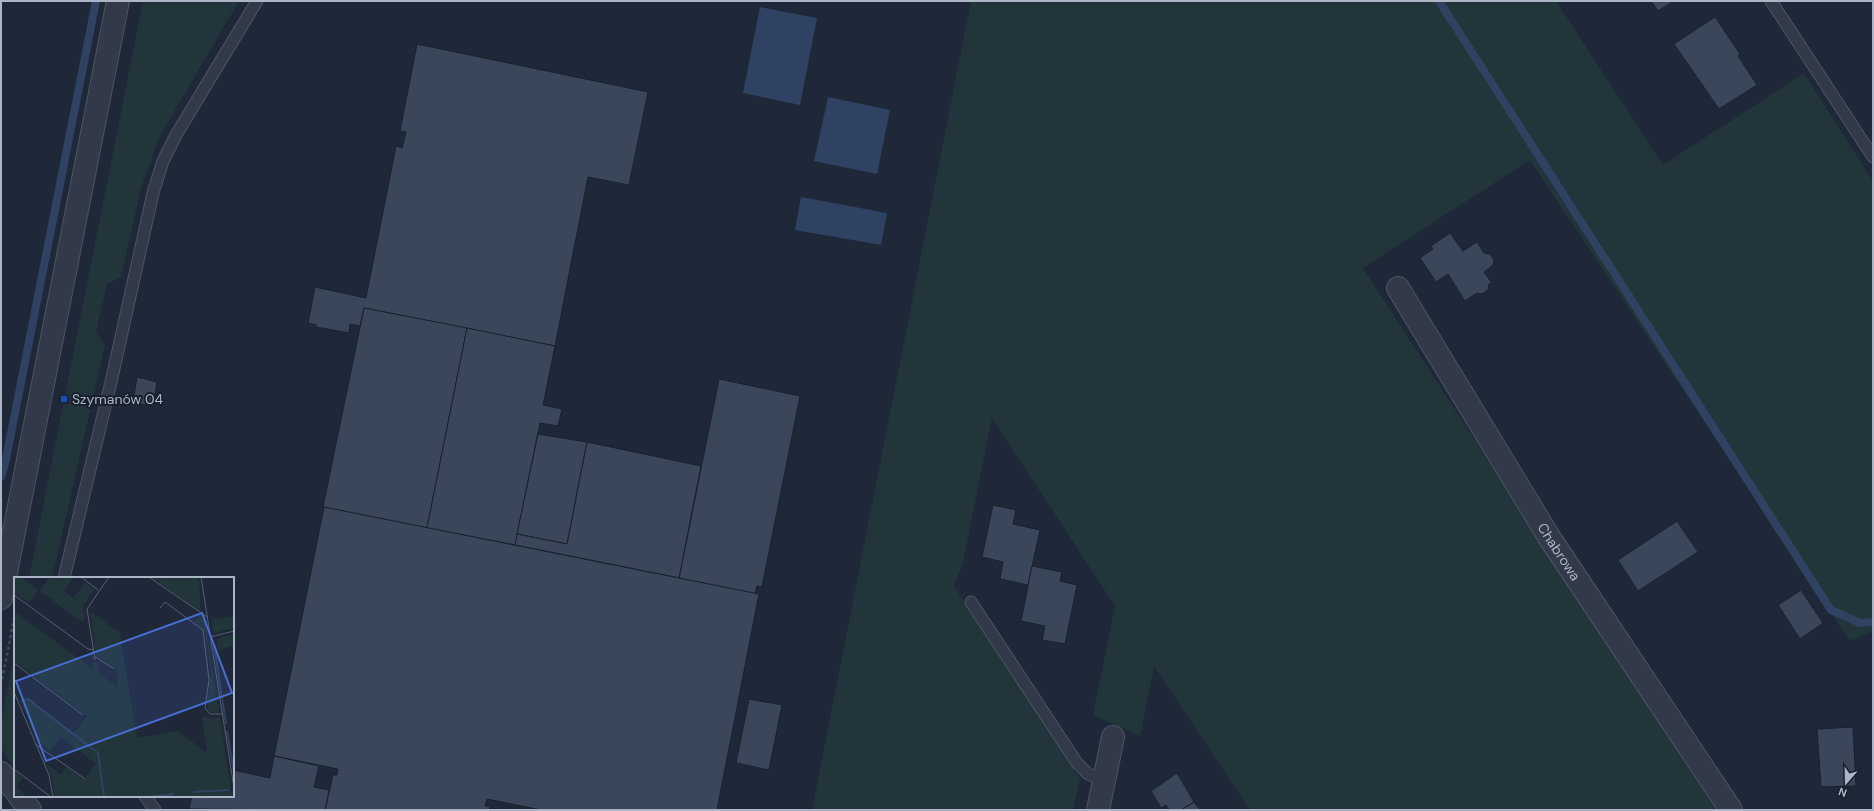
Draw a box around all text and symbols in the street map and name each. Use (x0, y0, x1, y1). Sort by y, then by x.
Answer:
place label: Szymanów 04 (72, 390, 163, 408)
marker: Szymanów 04 (59, 394, 69, 404)
street label: Chabrowa (1534, 520, 1585, 584)
inset map (14, 577, 234, 797)
north arrow (1826, 763, 1866, 803)
text: N (1836, 784, 1849, 800)

